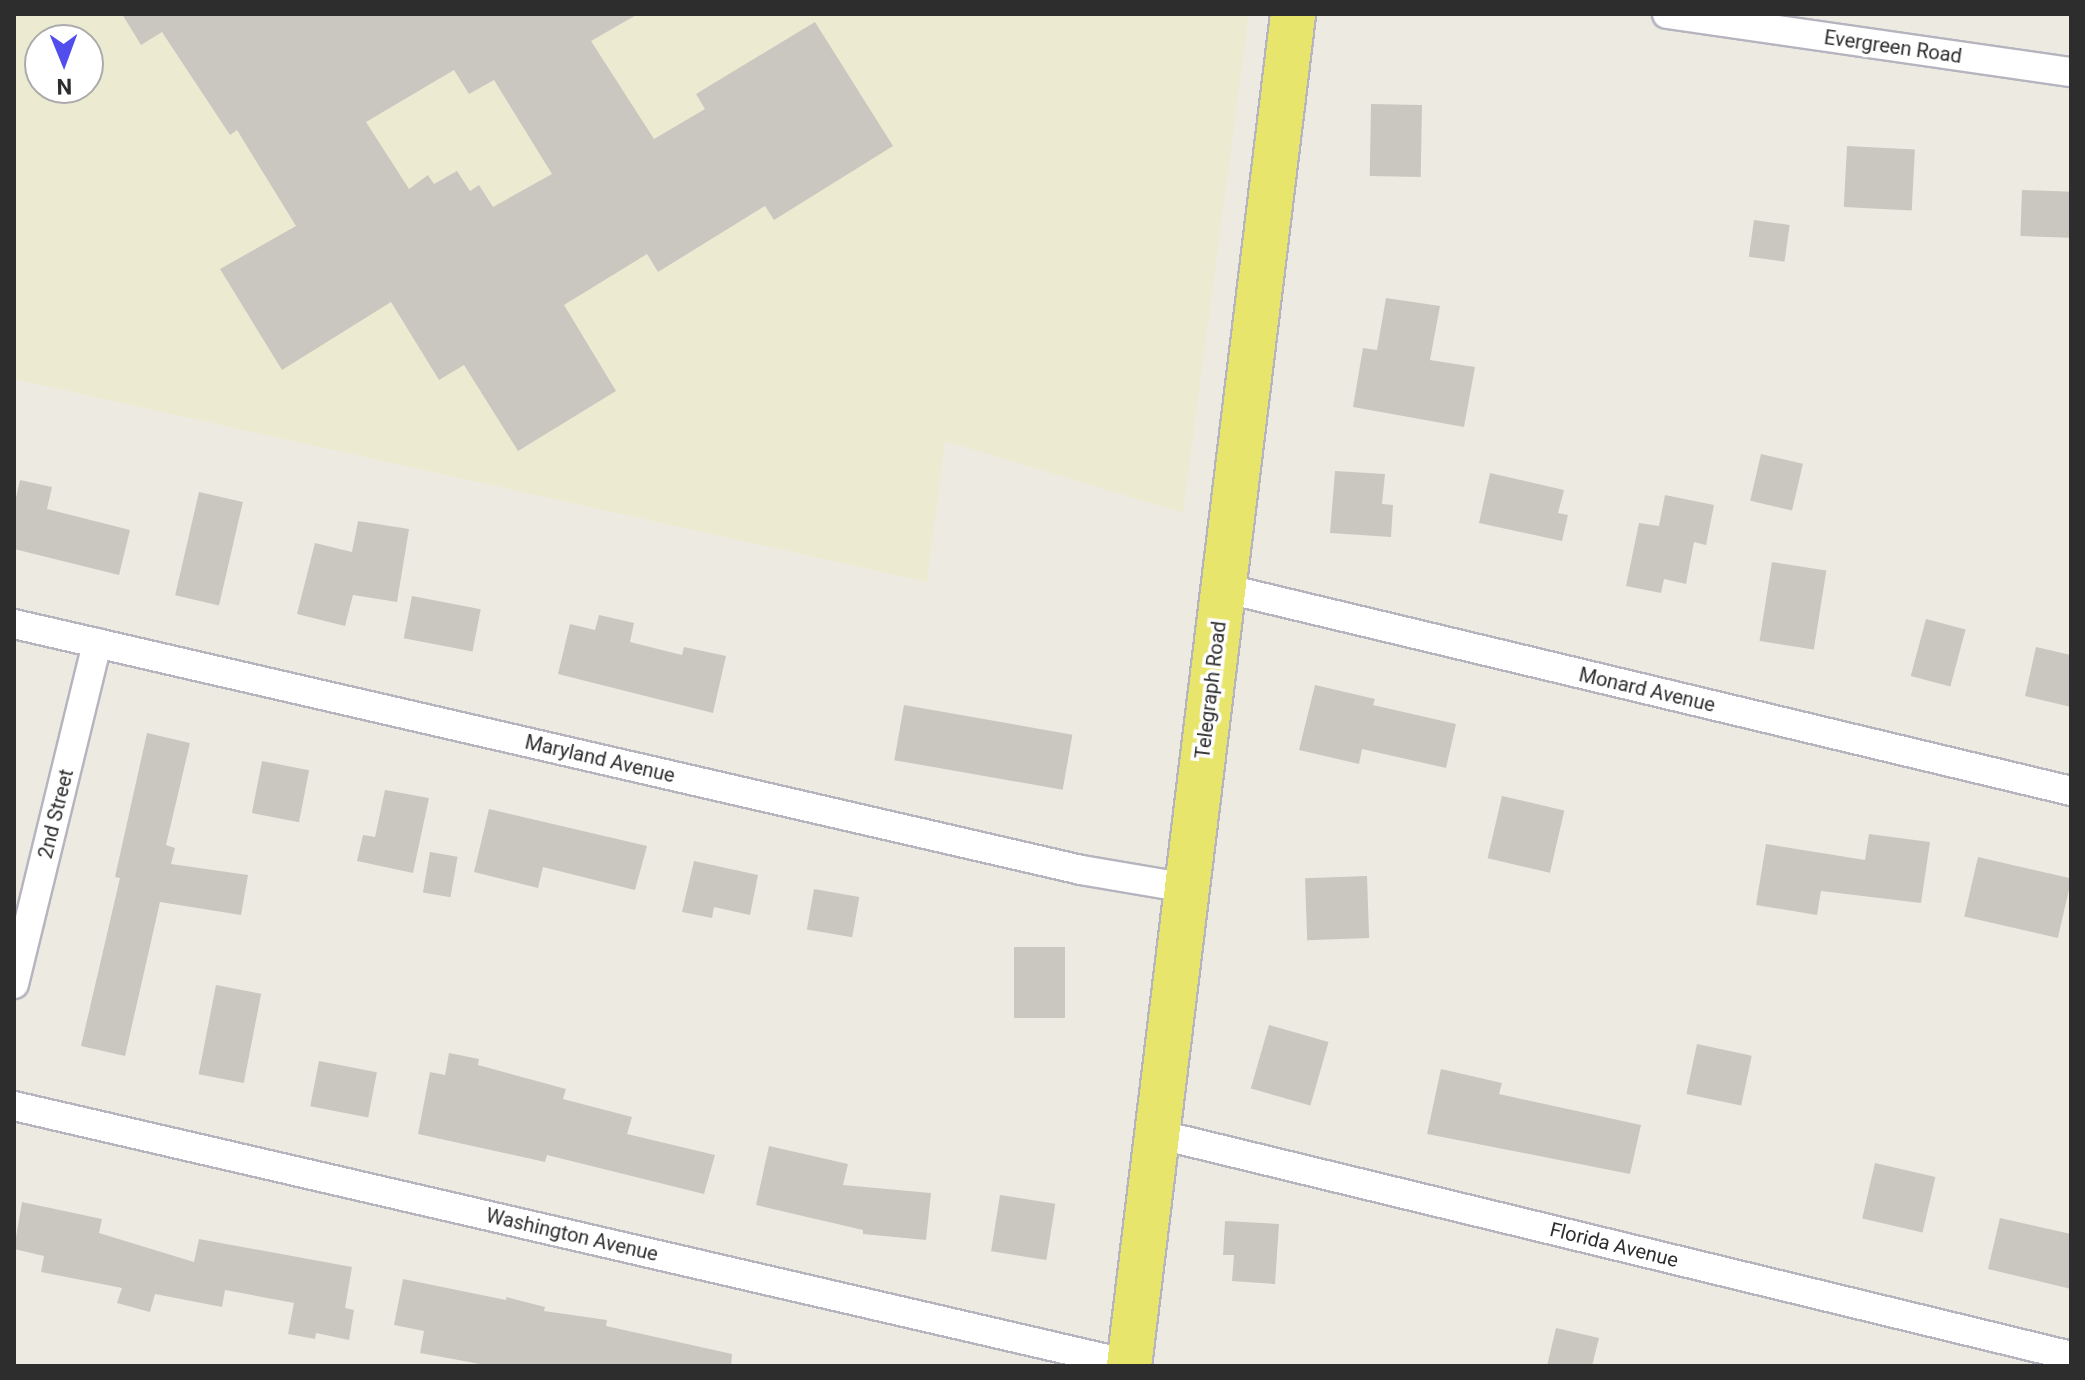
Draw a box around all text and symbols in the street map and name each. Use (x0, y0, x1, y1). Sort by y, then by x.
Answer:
north arrow (24, 24, 104, 104)
street label: Evergreen Road (1823, 25, 1963, 69)
text: N (56, 74, 72, 99)
street label: Telegraph Road (1191, 620, 1231, 760)
street label: Monard Avenue (1577, 663, 1717, 717)
street label: Maryland Avenue (523, 730, 677, 788)
street label: 2nd Street (33, 767, 79, 861)
street label: Washington Avenue (484, 1204, 660, 1266)
street label: Florida Avenue (1547, 1217, 1681, 1273)

